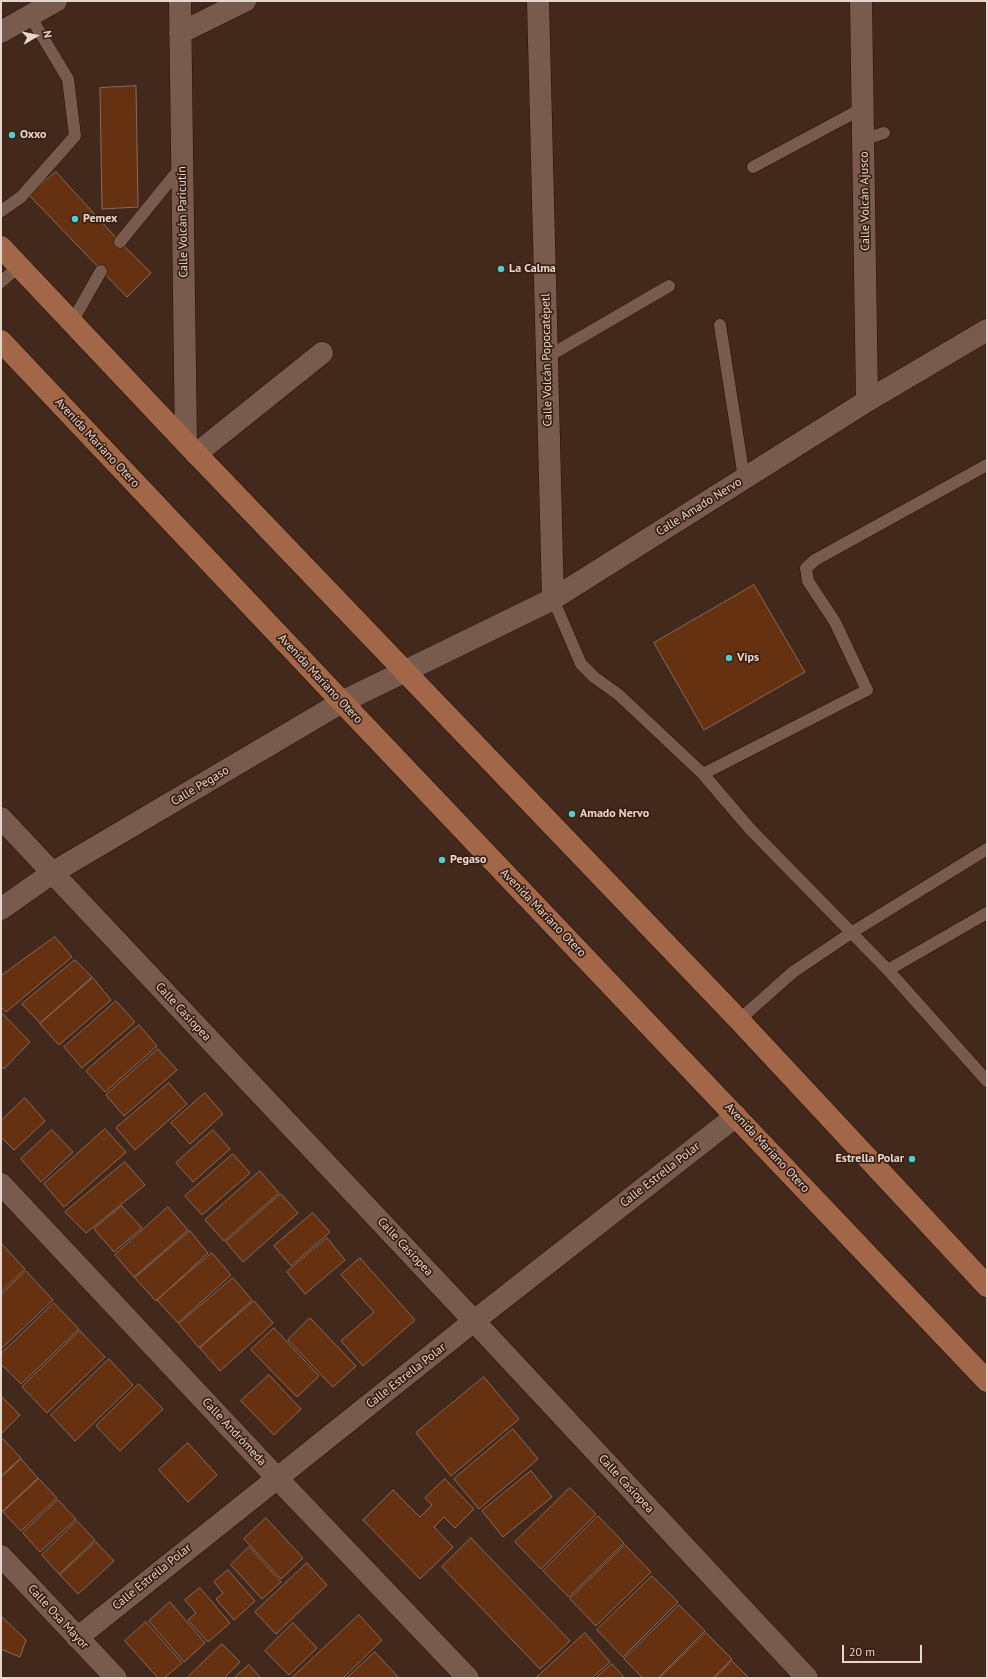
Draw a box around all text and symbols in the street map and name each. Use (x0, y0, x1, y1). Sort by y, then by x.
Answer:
north arrow (16, 16, 56, 56)
text: N (40, 29, 55, 39)
place label: Oxxo (20, 128, 46, 142)
marker: Oxxo (7, 130, 17, 140)
street label: Calle Volcán Ajusco (857, 151, 873, 251)
street label: Calle Volcán Paricutín (175, 166, 191, 278)
place label: Pemex (83, 212, 117, 226)
marker: Pemex (70, 214, 80, 224)
place label: La Calma (509, 262, 556, 276)
marker: La Calma (496, 264, 506, 274)
street label: Calle Volcán Popocatépetl (539, 293, 555, 427)
street label: Avenida Mariano Otero (52, 395, 142, 491)
street label: Calle Amado Nervo (654, 475, 744, 539)
street label: Avenida Mariano Otero (275, 631, 365, 727)
place label: Vips (737, 651, 759, 665)
marker: Vips (724, 653, 734, 663)
street label: Calle Pegaso (168, 763, 232, 809)
place label: Amado Nervo (580, 807, 649, 821)
marker: Amado Nervo (567, 809, 577, 819)
place label: Pegaso (450, 853, 486, 867)
marker: Pegaso (437, 855, 447, 865)
street label: Avenida Mariano Otero (497, 866, 589, 960)
street label: Calle Casiopea (152, 980, 214, 1044)
street label: Avenida Mariano Otero (722, 1100, 812, 1196)
street label: Calle Estrella Polar (617, 1139, 703, 1211)
place label: Estrella Polar (836, 1152, 904, 1166)
marker: Estrella Polar (907, 1154, 917, 1164)
street label: Calle Casiopea (374, 1215, 436, 1279)
street label: Calle Estrella Polar (363, 1340, 449, 1412)
street label: Calle Andrómeda (199, 1395, 269, 1469)
street label: Calle Casiopea (595, 1452, 657, 1516)
street label: Calle Estrella Polar (110, 1541, 194, 1613)
street label: Calle Osa Mayor (25, 1582, 91, 1652)
scale bar (844, 1637, 924, 1663)
text: 20 m (849, 1644, 875, 1659)

